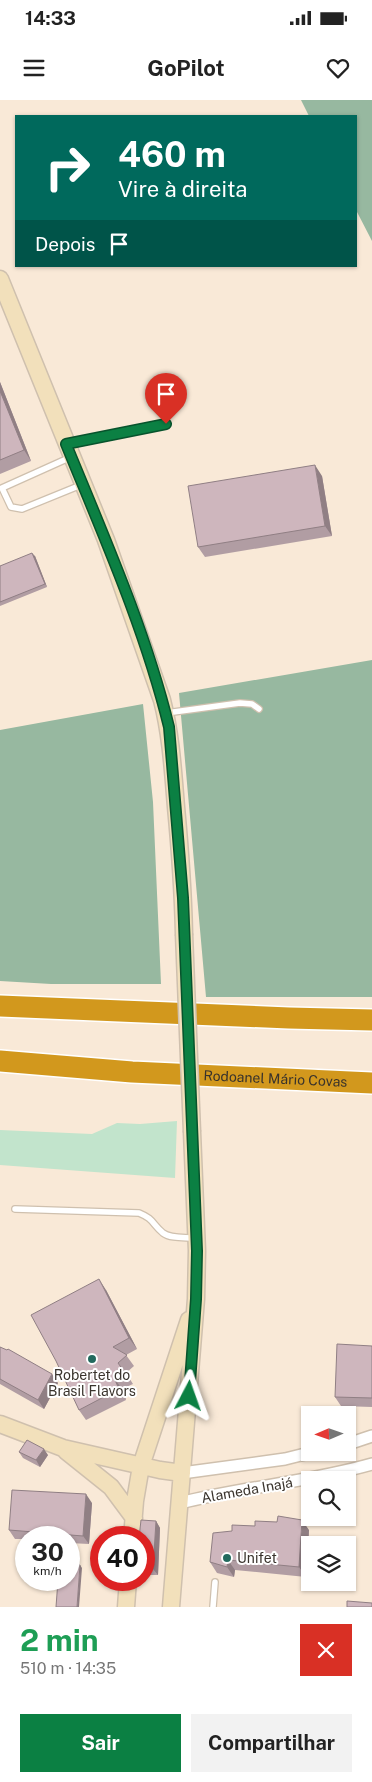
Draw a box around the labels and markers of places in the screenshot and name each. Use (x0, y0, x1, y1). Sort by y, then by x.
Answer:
pin (145, 373, 187, 424)
marker: Robertet do Brasil Flavors (86, 1353, 98, 1365)
place label: Robertet do Brasil Flavors (48, 1367, 136, 1399)
place label: Unifet (237, 1550, 277, 1566)
marker: Unifet (221, 1552, 233, 1564)

